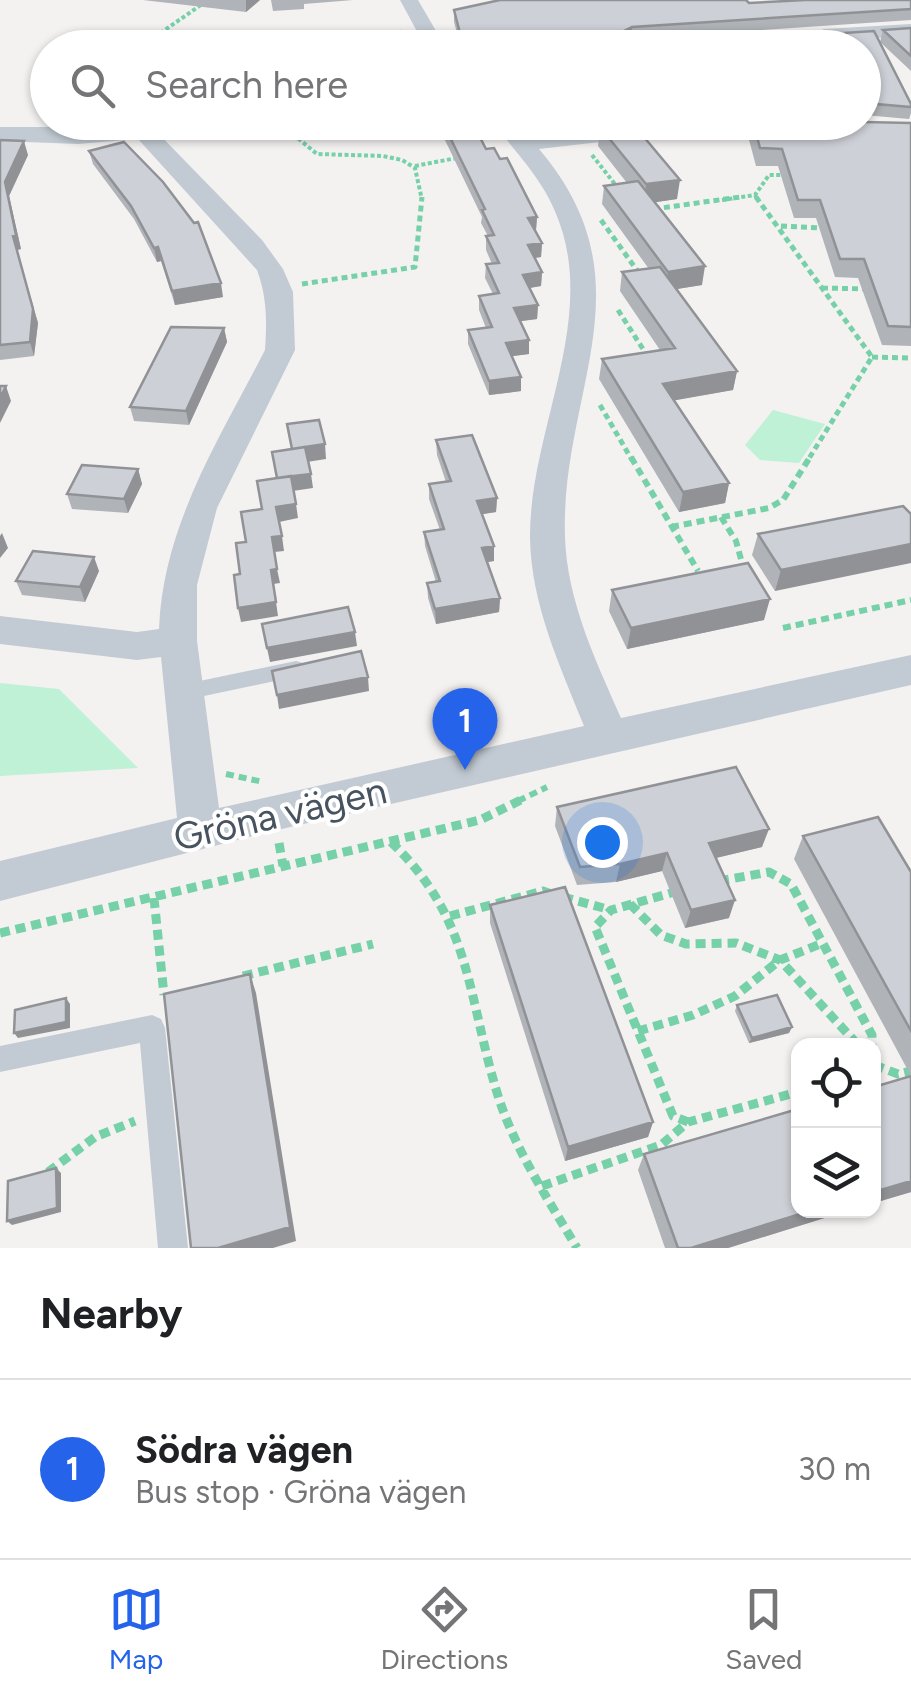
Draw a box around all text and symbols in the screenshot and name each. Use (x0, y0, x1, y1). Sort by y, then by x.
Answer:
search box (30, 30, 881, 140)
icon: search (65, 58, 120, 113)
text: Search here (145, 62, 348, 108)
pin: 1 (432, 688, 498, 770)
street label: Gröna vägen (169, 767, 391, 861)
your location (577, 817, 628, 868)
map controls (791, 1038, 881, 1218)
button: locate (791, 1038, 881, 1128)
button: layers (791, 1128, 881, 1218)
text: Nearby (40, 1288, 182, 1339)
text: Södra vägen (135, 1427, 353, 1473)
text: 1 (66, 1450, 79, 1488)
text: 30 m (798, 1450, 871, 1488)
text: Bus stop · Gröna vägen (135, 1473, 466, 1511)
tab: Map (109, 1582, 164, 1676)
tab: Directions (381, 1582, 508, 1676)
tab: Saved (725, 1582, 802, 1676)

